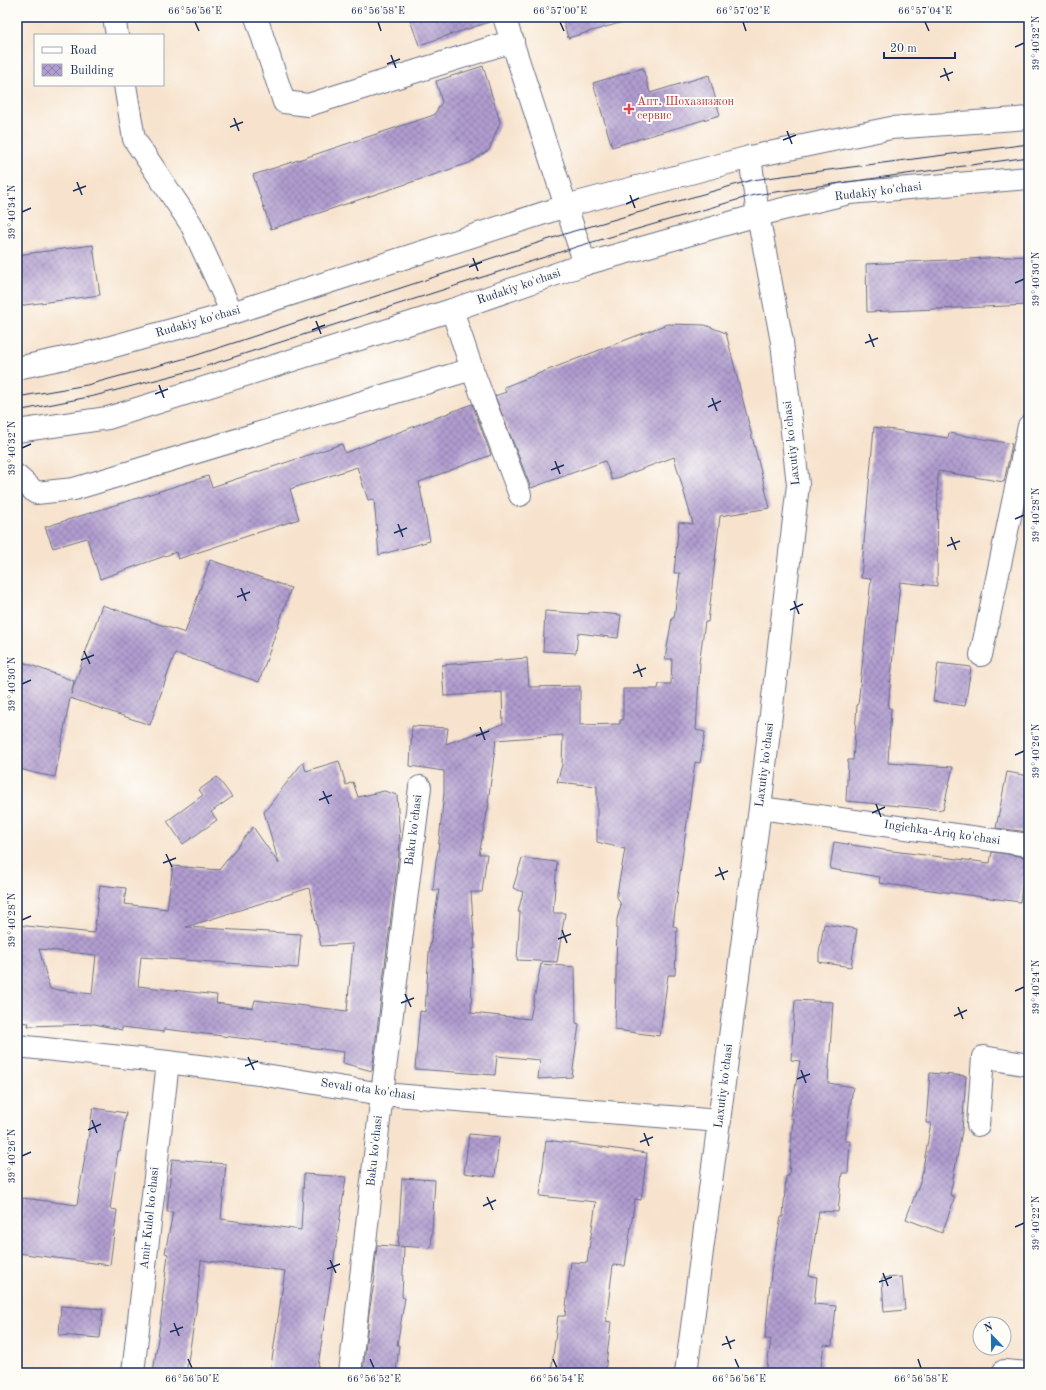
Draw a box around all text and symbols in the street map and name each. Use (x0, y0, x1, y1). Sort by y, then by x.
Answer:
text: 66°56'56"E (168, 6, 222, 16)
text: 66°56'58"E (351, 6, 405, 16)
text: 66°57'00"E (533, 6, 587, 16)
text: 66°57'02"E (716, 6, 770, 16)
text: 66°57'04"E (898, 6, 952, 16)
text: 39°40'32"N (1031, 15, 1041, 70)
legend (34, 34, 164, 86)
scale bar (884, 34, 955, 60)
text: 20 m (890, 43, 917, 55)
text: Road (70, 45, 97, 57)
text: Building (70, 65, 114, 77)
place label: Апт. Шохазизжон сервис (637, 96, 735, 122)
marker: Апт. Шохазизжон сервис (624, 104, 634, 114)
street label: Rudakiy ko'chasi (834, 181, 922, 203)
text: 39°40'34"N (7, 184, 17, 239)
text: 39°40'30"N (1031, 251, 1041, 306)
street label: Rudakiy ko'chasi (476, 267, 562, 307)
street label: Rudakiy ko'chasi (154, 304, 242, 340)
street label: Laxutiy ko'chasi (782, 400, 802, 486)
text: 39°40'32"N (7, 420, 17, 475)
text: 39°40'28"N (1031, 487, 1041, 542)
text: 39°40'30"N (7, 656, 17, 711)
street label: Laxutiy ko'chasi (754, 722, 776, 808)
text: 39°40'26"N (1031, 723, 1041, 778)
street label: Baku ko'chasi (404, 794, 424, 866)
street label: Ingichka-Ariq ko'chasi (883, 819, 1001, 847)
text: 39°40'28"N (7, 892, 17, 947)
text: 39°40'24"N (1031, 959, 1041, 1014)
street label: Laxutiy ko'chasi (713, 1043, 735, 1129)
street label: Sevali ota ko'chasi (320, 1077, 416, 1103)
street label: Baku ko'chasi (365, 1115, 385, 1187)
text: 39°40'26"N (7, 1128, 17, 1183)
street label: Amir Kulol ko'chasi (139, 1166, 161, 1270)
text: 39°40'22"N (1031, 1195, 1041, 1250)
north arrow (972, 1316, 1012, 1356)
text: N (983, 1321, 995, 1335)
text: 66°56'50"E (165, 1374, 219, 1384)
text: 66°56'52"E (347, 1374, 401, 1384)
text: 66°56'54"E (530, 1374, 584, 1384)
text: 66°56'56"E (712, 1374, 766, 1384)
text: 66°56'58"E (894, 1374, 948, 1384)

